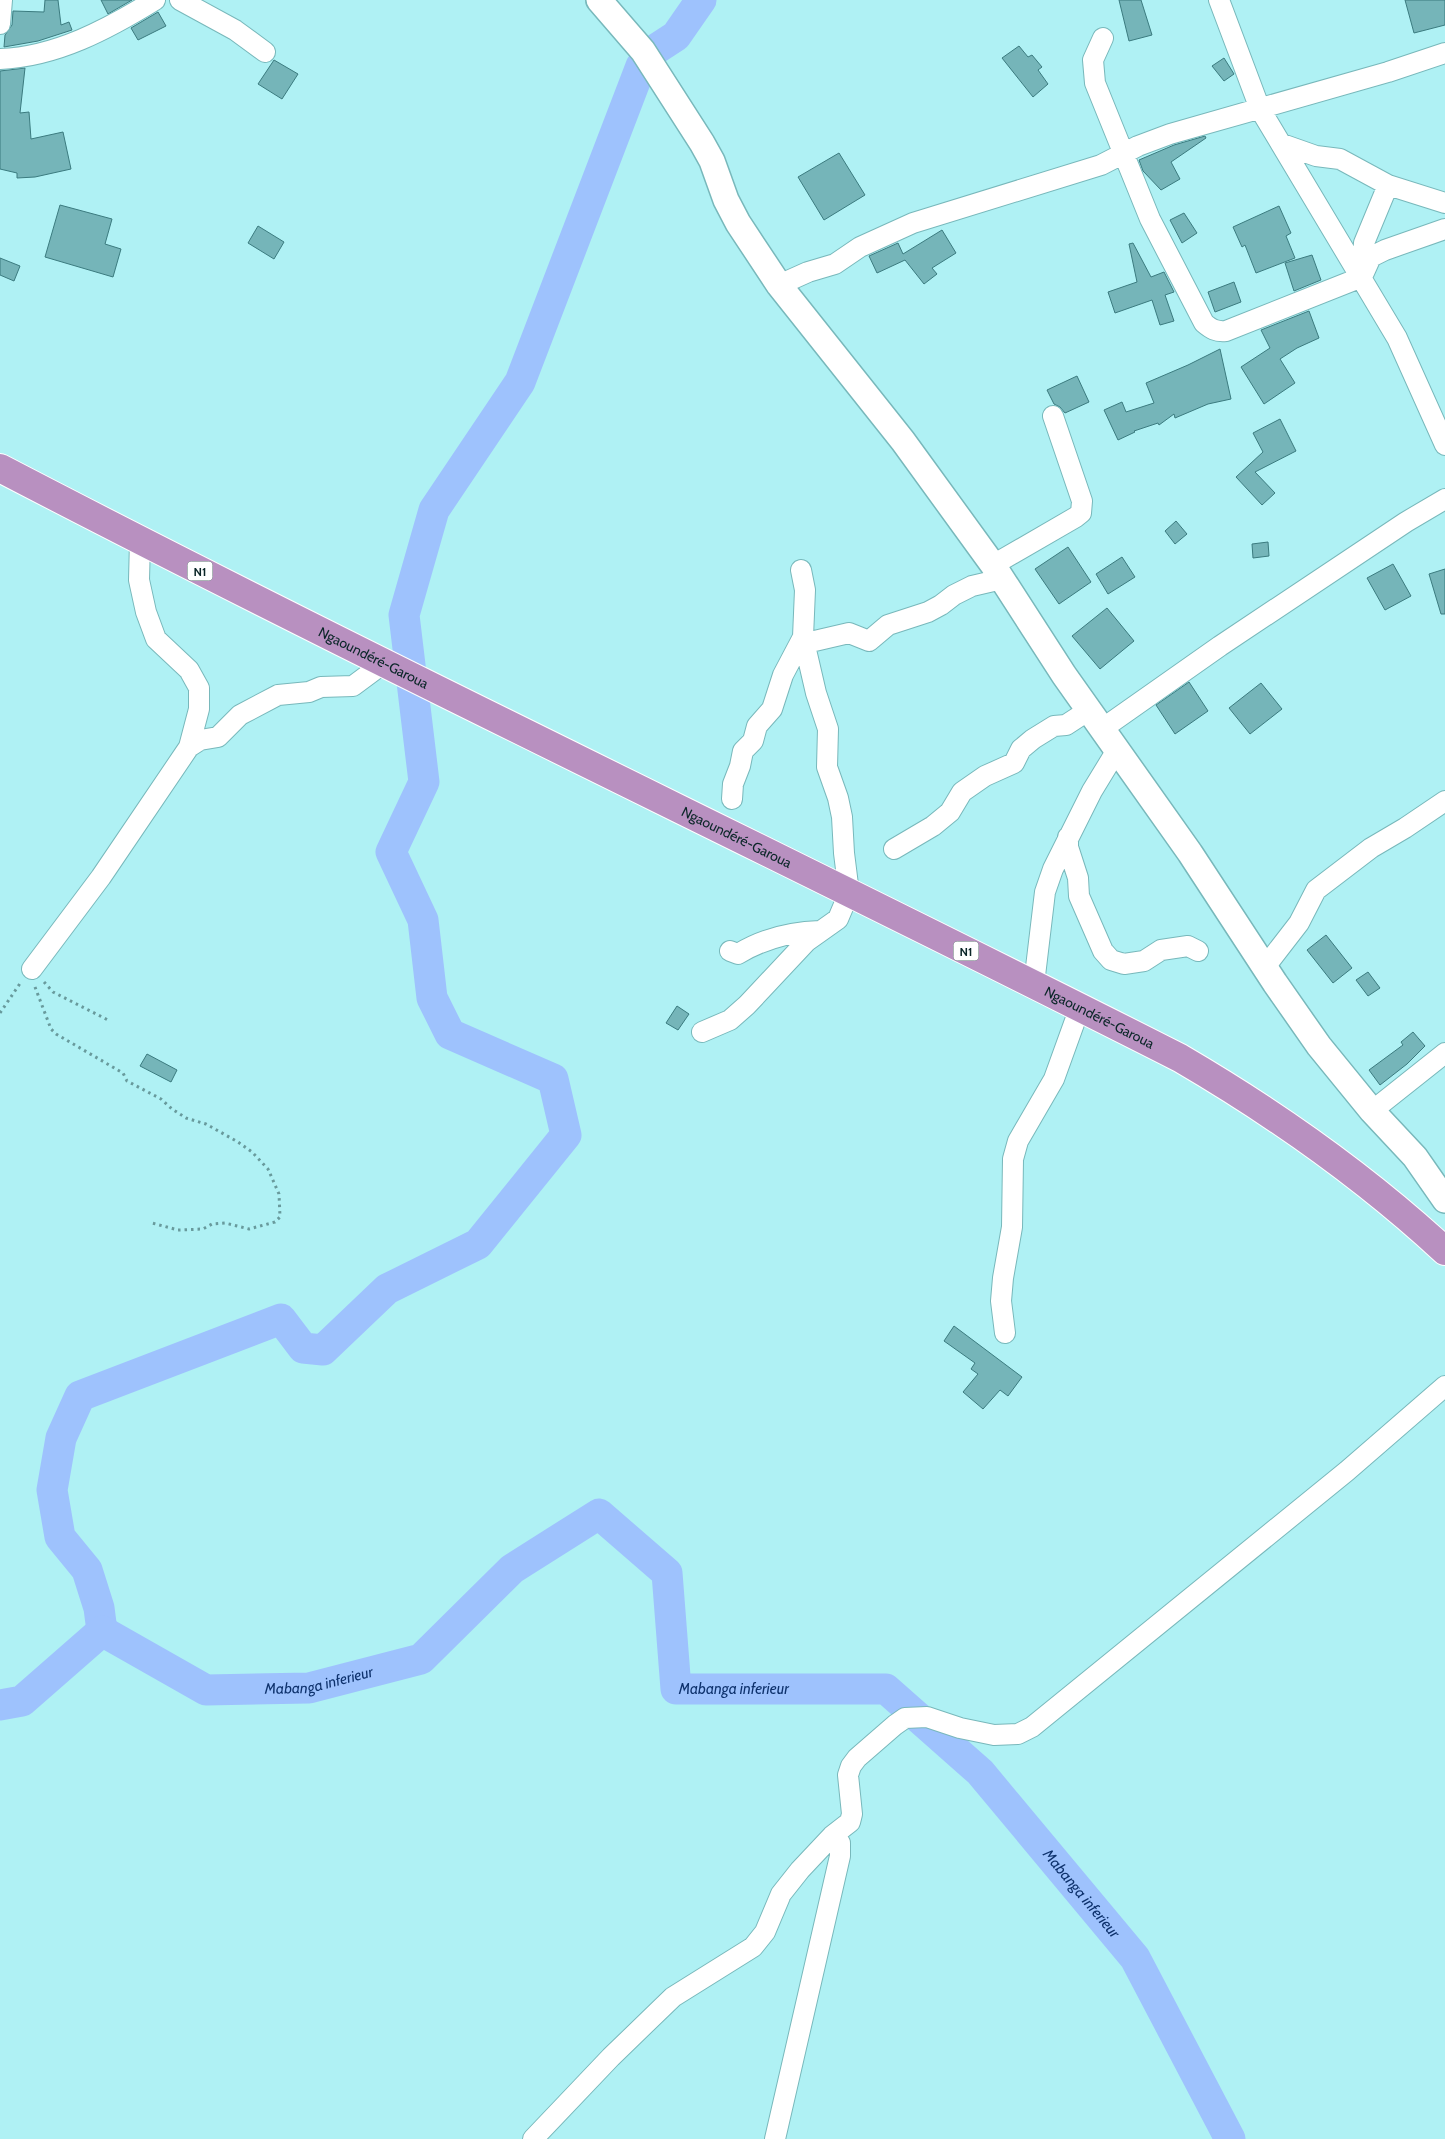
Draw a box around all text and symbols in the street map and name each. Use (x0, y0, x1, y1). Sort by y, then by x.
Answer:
road number: N1 (188, 562, 212, 580)
street label: Ngaoundéré-Garoua (316, 623, 432, 693)
street label: Ngaoundéré-Garoua (679, 802, 795, 872)
road number: N1 (954, 941, 978, 960)
street label: Ngaoundéré-Garoua (1041, 982, 1158, 1053)
water label: Mabanga inferieur (264, 1662, 376, 1698)
water label: Mabanga inferieur (678, 1680, 790, 1698)
water label: Mabanga inferieur (1039, 1845, 1124, 1943)

